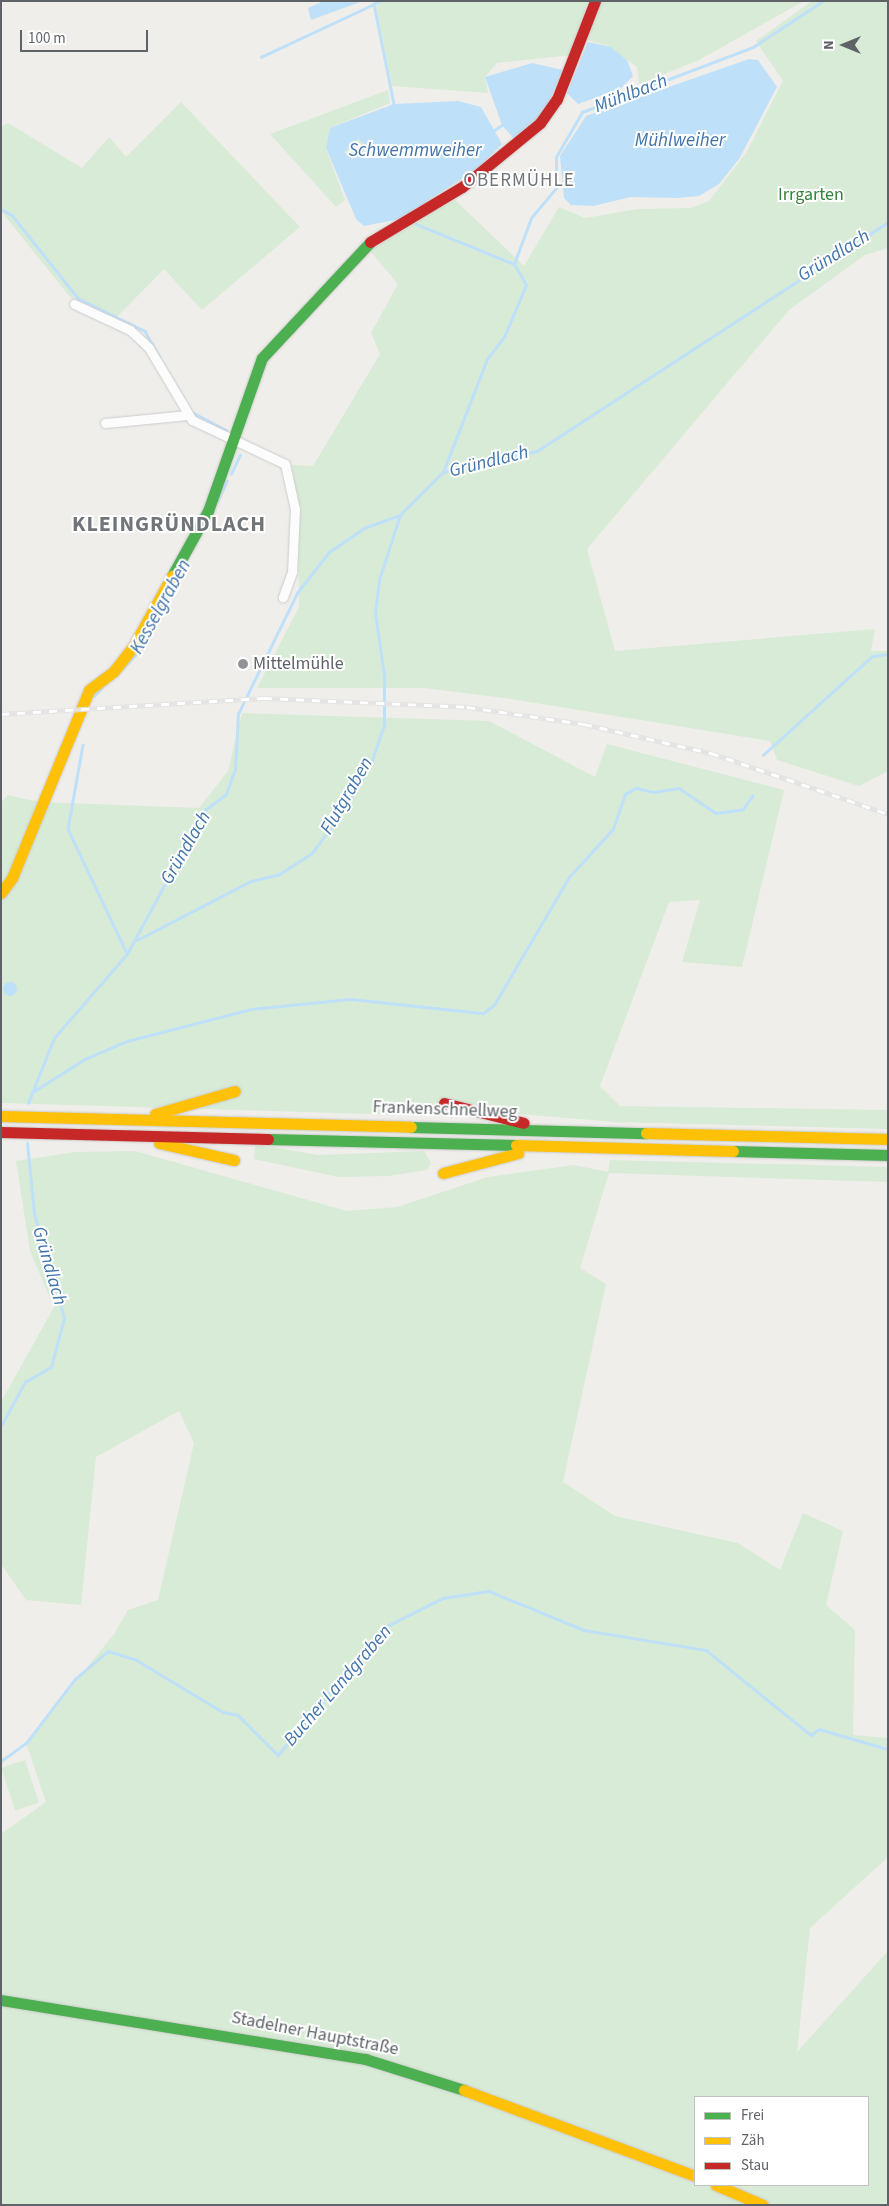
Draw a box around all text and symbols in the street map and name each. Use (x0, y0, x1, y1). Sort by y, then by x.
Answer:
scale bar (22, 20, 150, 52)
north arrow (819, 20, 869, 70)
text: 100 m (28, 28, 66, 49)
text: N (819, 40, 839, 50)
water label: Mühlbach (591, 70, 671, 118)
water label: Mühlweiher (635, 130, 725, 152)
water label: Schwemmweiher (348, 140, 482, 162)
district label: OBERMÜHLE (462, 170, 576, 192)
park label: Irrgarten (778, 184, 844, 206)
water label: Gründlach (794, 225, 874, 287)
water label: Gründlach (447, 441, 531, 483)
district label: KLEINGRÜNDLACH (70, 512, 268, 538)
water label: Kesselgraben (126, 556, 196, 658)
place label: Mittelmühle (253, 653, 344, 675)
marker: Mittelmühle (237, 658, 249, 670)
water label: Flutgraben (316, 753, 378, 839)
water label: Gründlach (156, 807, 216, 889)
street label: Frankenschnellweg (372, 1097, 518, 1123)
water label: Gründlach (27, 1224, 71, 1308)
water label: Bucher Landgraben (279, 1621, 397, 1751)
street label: Stadelner Hauptstraße (230, 2007, 400, 2061)
legend (694, 2096, 869, 2186)
text: Frei (741, 2105, 764, 2126)
text: Zäh (741, 2130, 765, 2151)
text: Stau (741, 2155, 769, 2176)

